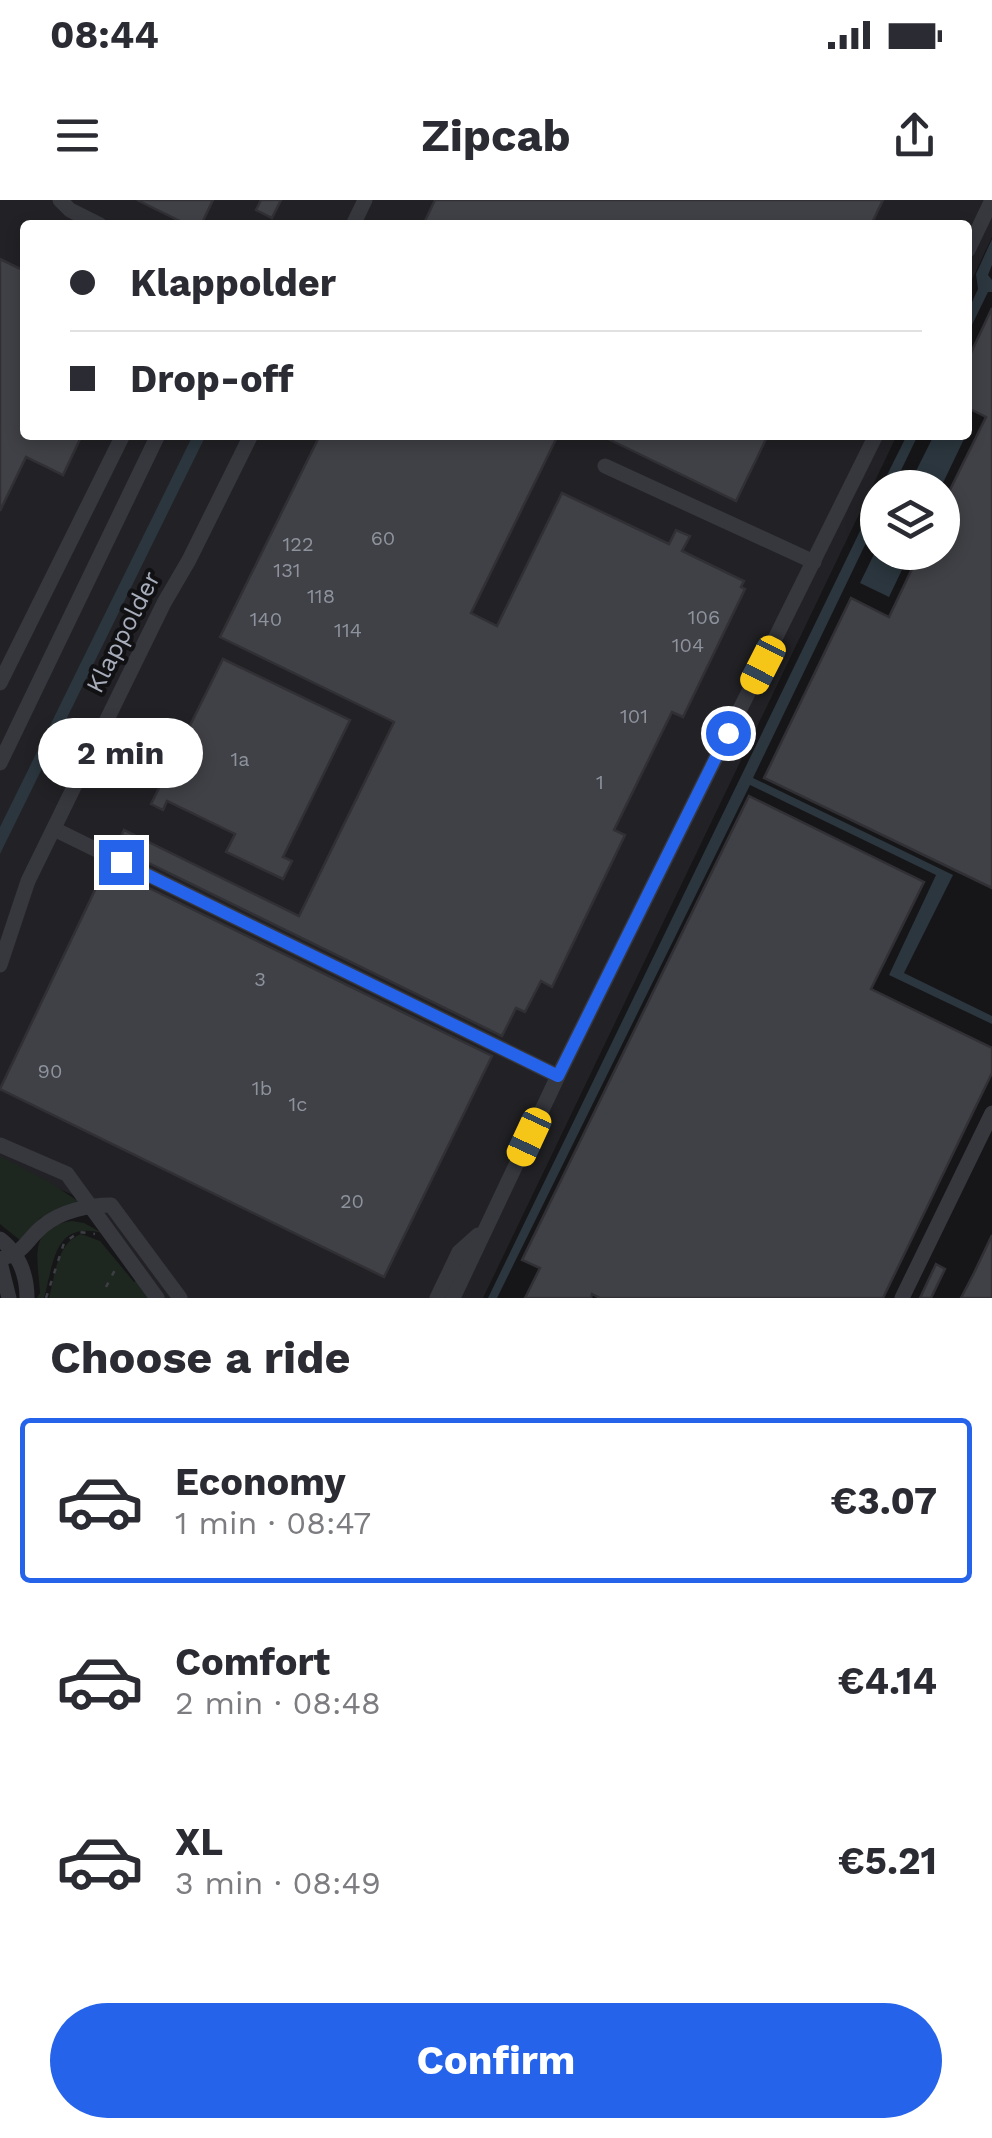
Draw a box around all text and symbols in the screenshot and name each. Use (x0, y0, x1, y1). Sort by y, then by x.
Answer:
text: 08:44 (50, 13, 159, 57)
icon: menu (50, 108, 105, 163)
icon: share (887, 108, 942, 163)
text: Zipcab (421, 109, 571, 162)
text: Klappolder (130, 261, 336, 305)
text: Drop-off (130, 357, 294, 401)
map controls (860, 470, 960, 570)
button: layers (860, 470, 960, 570)
house number: 60 (371, 526, 395, 550)
house number: 122 (282, 532, 314, 556)
house number: 131 (273, 558, 301, 582)
street label: Klappolder (80, 566, 166, 698)
house number: 118 (307, 584, 335, 608)
house number: 106 (688, 605, 720, 629)
house number: 140 (250, 607, 282, 631)
house number: 114 (334, 618, 362, 642)
car (736, 631, 790, 699)
house number: 104 (672, 633, 704, 657)
house number: 101 (620, 704, 648, 728)
route start (706, 711, 751, 756)
callout: 2 min (38, 717, 204, 787)
text: 2 min (77, 734, 164, 772)
house number: 1a (230, 747, 250, 771)
house number: 1 (596, 770, 604, 794)
route end (99, 840, 144, 885)
house number: 3 (254, 967, 266, 991)
house number: 90 (38, 1059, 62, 1083)
house number: 1b (252, 1076, 272, 1100)
house number: 1c (289, 1092, 308, 1116)
car (503, 1103, 555, 1171)
house number: 20 (340, 1189, 364, 1213)
text: Choose a ride (50, 1331, 350, 1384)
icon: car (55, 1456, 145, 1546)
text: Economy (175, 1460, 346, 1504)
text: €3.07 (831, 1479, 937, 1523)
text: 1 min · 08:47 (175, 1504, 371, 1542)
icon: car (55, 1636, 145, 1726)
text: Comfort (175, 1640, 330, 1684)
text: €4.14 (838, 1659, 937, 1703)
text: 2 min · 08:48 (175, 1684, 381, 1722)
icon: car (55, 1816, 145, 1906)
text: XL (175, 1820, 223, 1864)
text: €5.21 (838, 1839, 937, 1883)
text: 3 min · 08:49 (175, 1864, 381, 1902)
button: Confirm (50, 2003, 942, 2118)

